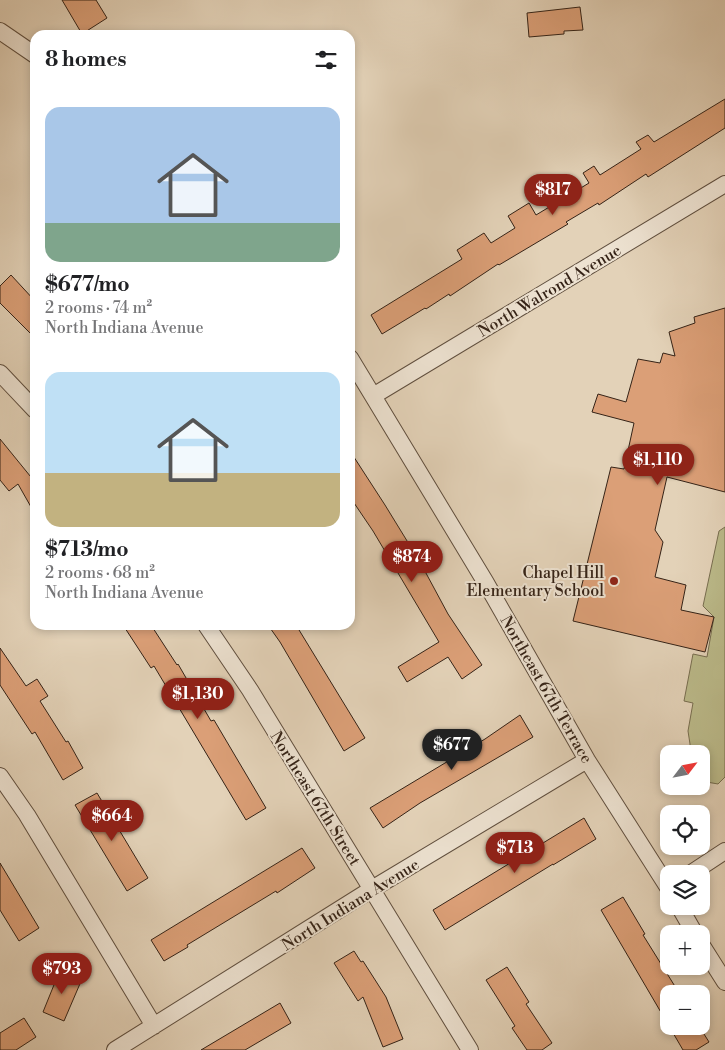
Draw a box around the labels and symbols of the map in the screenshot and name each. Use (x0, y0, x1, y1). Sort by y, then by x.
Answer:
pin: $817 (523, 174, 583, 216)
street label: North Walrond Avenue (474, 240, 625, 342)
pin: $1,110 (617, 444, 699, 486)
pin: $874 (382, 540, 442, 583)
place label: Chapel Hill Elementary School (467, 563, 604, 601)
marker: Chapel Hill Elementary School (608, 575, 620, 587)
street label: Northeast 67th Terrace (496, 612, 597, 767)
pin: $1,130 (157, 678, 239, 720)
street label: Northeast 67th Street (266, 728, 365, 870)
pin: $677 (422, 728, 482, 771)
north arrow (660, 745, 710, 795)
pin: $664 (82, 800, 142, 842)
pin: $713 (485, 832, 545, 874)
street label: North Indiana Avenue (278, 854, 423, 955)
pin: $793 (32, 952, 92, 995)

